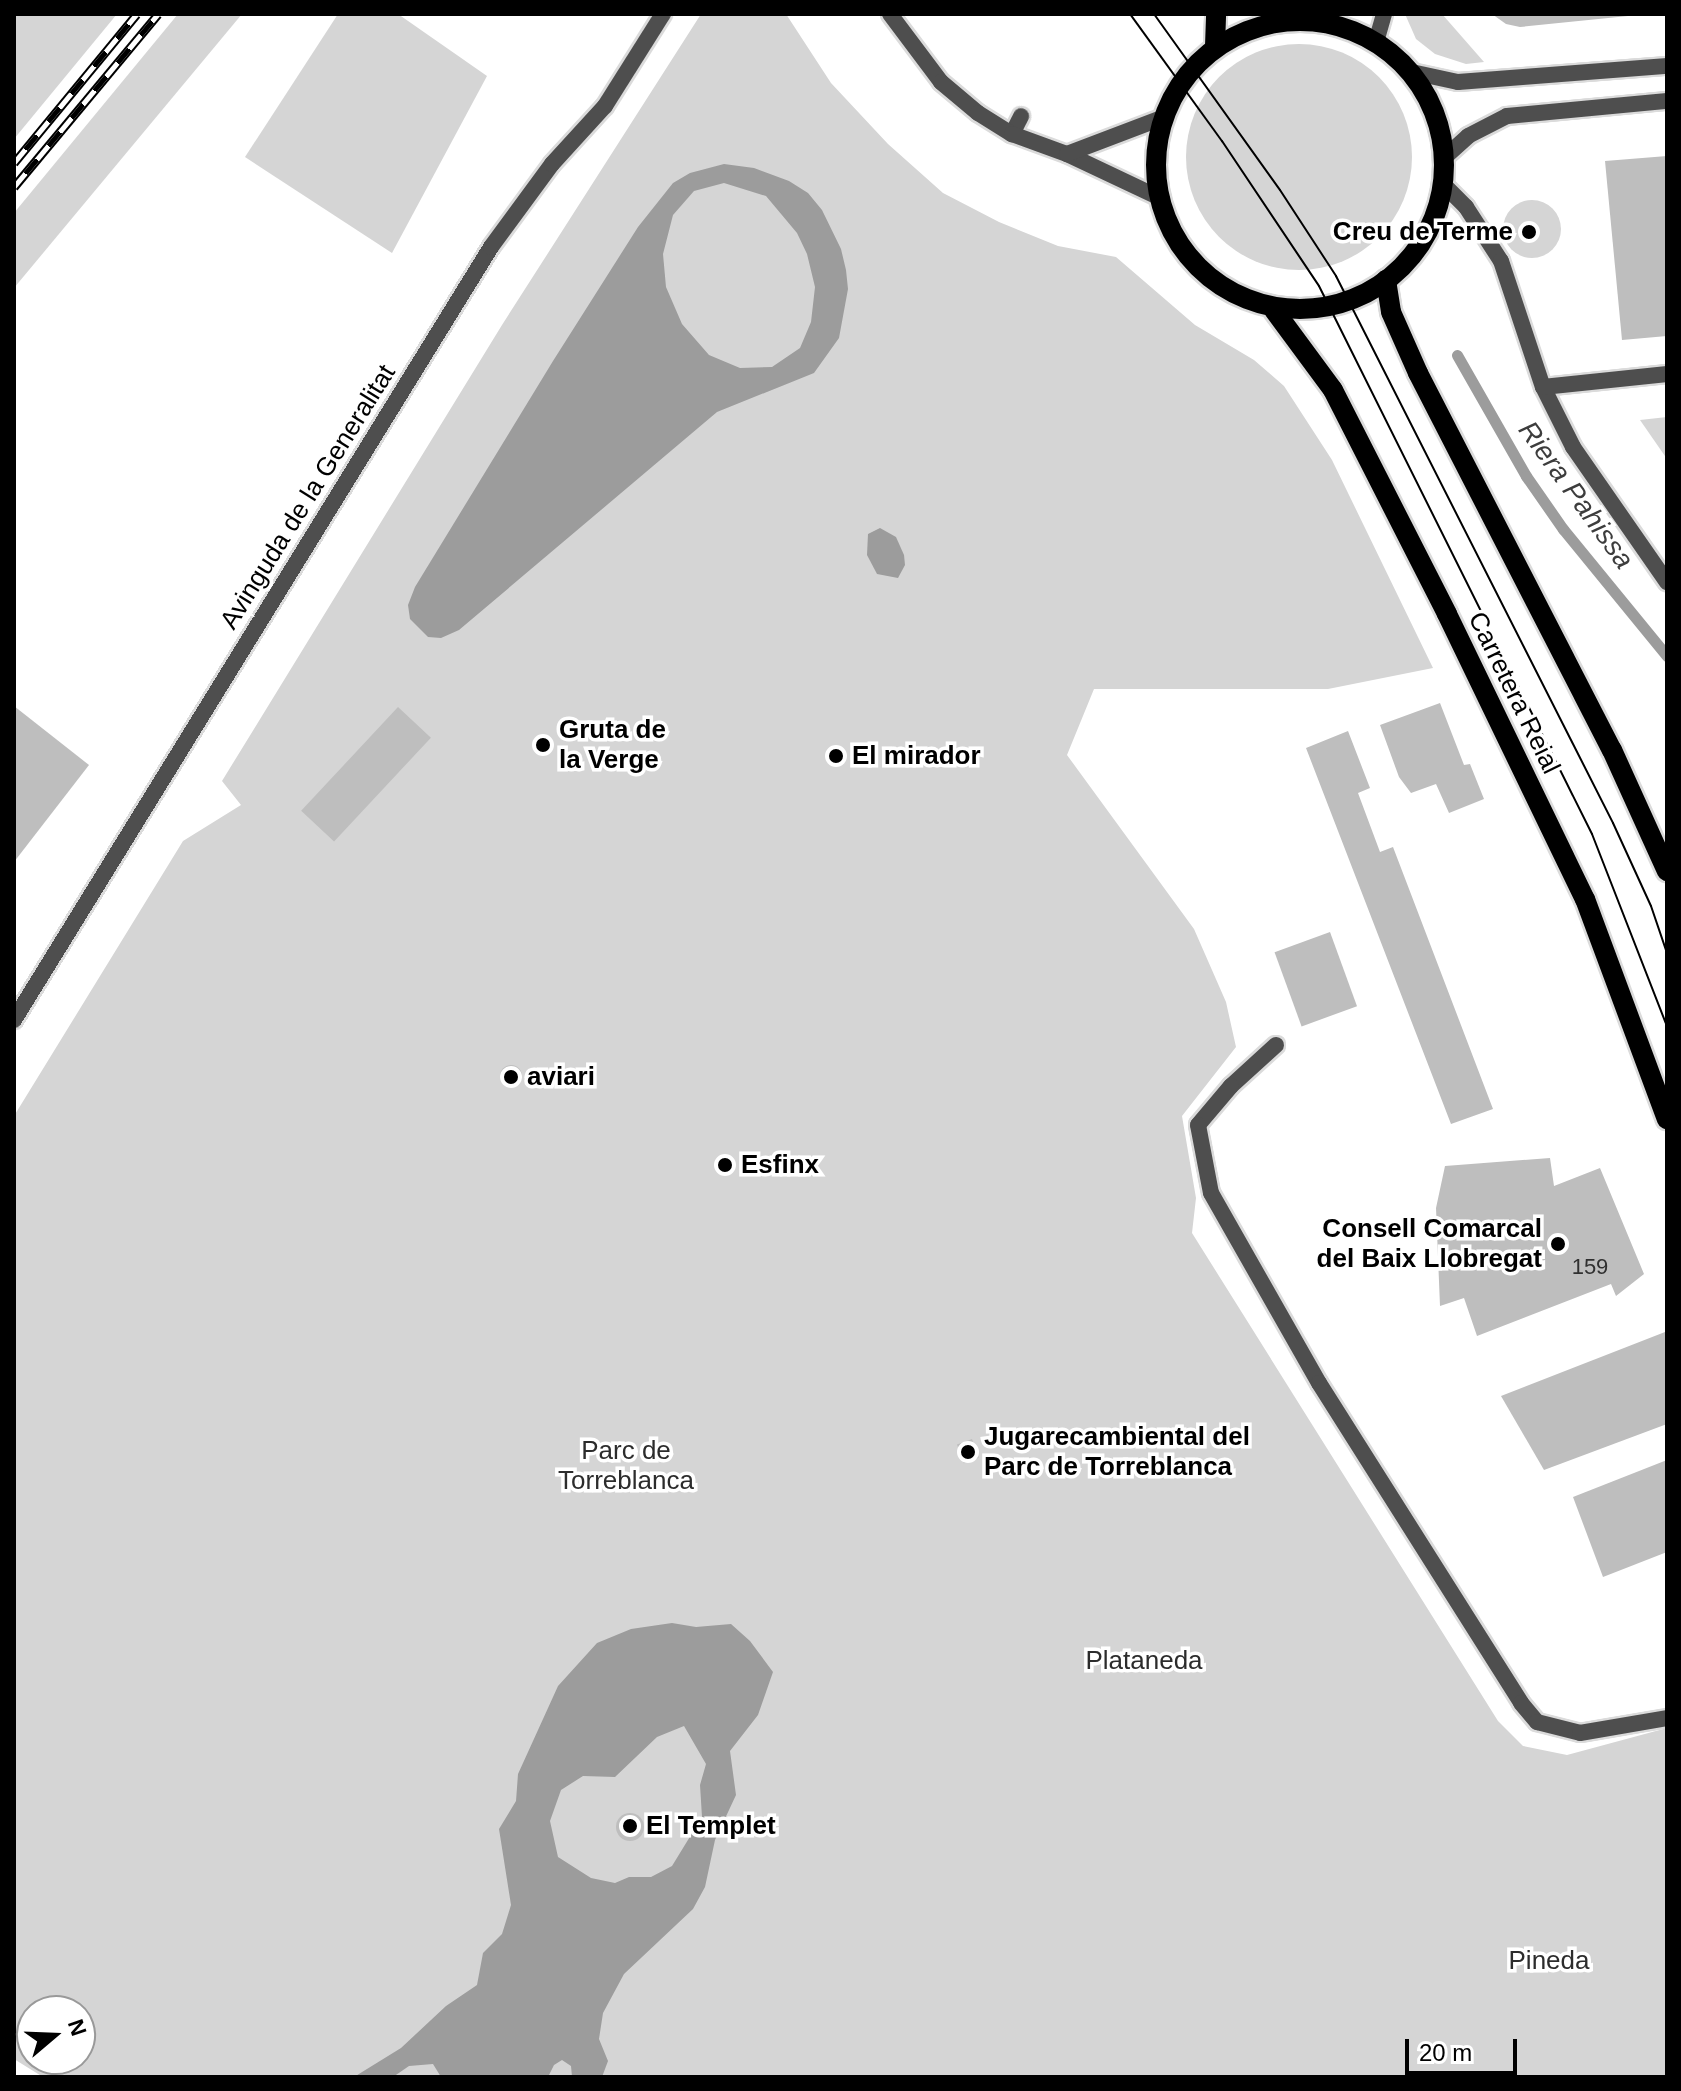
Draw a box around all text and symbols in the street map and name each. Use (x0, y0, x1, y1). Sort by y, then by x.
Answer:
place label: Creu de Terme (1333, 216, 1513, 248)
marker: Creu de Terme (1520, 223, 1538, 241)
street label: Avinguda de la Generalitat (214, 359, 402, 635)
water label: Riera Pahissa (1511, 415, 1641, 575)
street label: Carretera Reial (1461, 607, 1567, 779)
place label: Gruta de la Verge (559, 714, 666, 776)
marker: Gruta de la Verge (534, 736, 552, 754)
place label: El mirador (852, 740, 981, 772)
marker: El mirador (827, 747, 845, 765)
place label: aviari (527, 1061, 595, 1093)
marker: aviari (502, 1068, 520, 1086)
place label: Esfinx (741, 1149, 819, 1181)
marker: Esfinx (716, 1156, 734, 1174)
place label: Consell Comarcal del Baix Llobregat (1317, 1213, 1542, 1274)
marker: Consell Comarcal del Baix Llobregat (1549, 1235, 1567, 1253)
house number: 159 (1572, 1254, 1608, 1280)
place label: Jugarecambiental del Parc de Torreblanca (984, 1421, 1250, 1482)
park label: Parc de Torreblanca (558, 1435, 694, 1496)
marker: Jugarecambiental del Parc de Torreblanca (959, 1443, 977, 1461)
park label: Plataneda (1085, 1645, 1203, 1677)
place label: El Templet (646, 1810, 776, 1842)
marker: El Templet (621, 1817, 639, 1835)
park label: Pineda (1509, 1945, 1589, 1977)
north arrow (16, 1995, 96, 2075)
text: N (63, 2016, 92, 2039)
scale bar (1409, 2023, 1521, 2073)
text: 20 m (1419, 2039, 1472, 2066)

